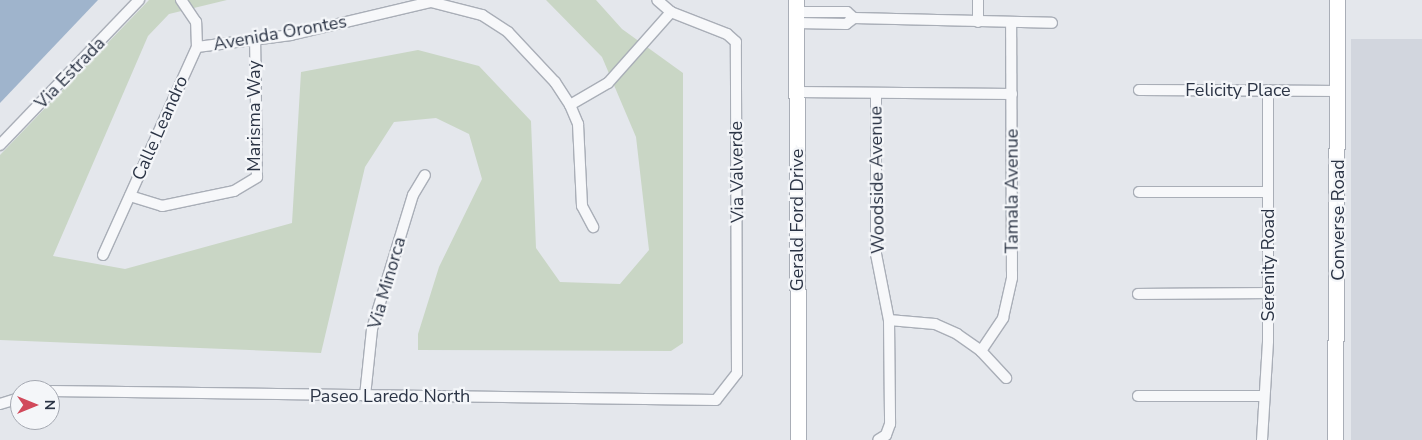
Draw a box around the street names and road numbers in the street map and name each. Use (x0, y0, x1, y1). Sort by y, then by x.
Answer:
street label: Avenida Orontes (212, 11, 348, 55)
street label: Via Estrada (30, 32, 110, 114)
street label: Marisma Way (243, 60, 265, 172)
street label: Calle Leandro (127, 72, 193, 184)
street label: Felicity Place (1185, 79, 1291, 101)
street label: Woodside Avenue (865, 106, 889, 254)
street label: Via Valverde (725, 121, 749, 223)
street label: Tamala Avenue (1001, 129, 1023, 253)
street label: Gerald Ford Drive (786, 149, 808, 291)
street label: Converse Road (1327, 159, 1349, 281)
street label: Serenity Road (1257, 208, 1279, 322)
street label: Via Minorca (364, 235, 410, 331)
street label: Paseo Laredo North (310, 385, 470, 407)

